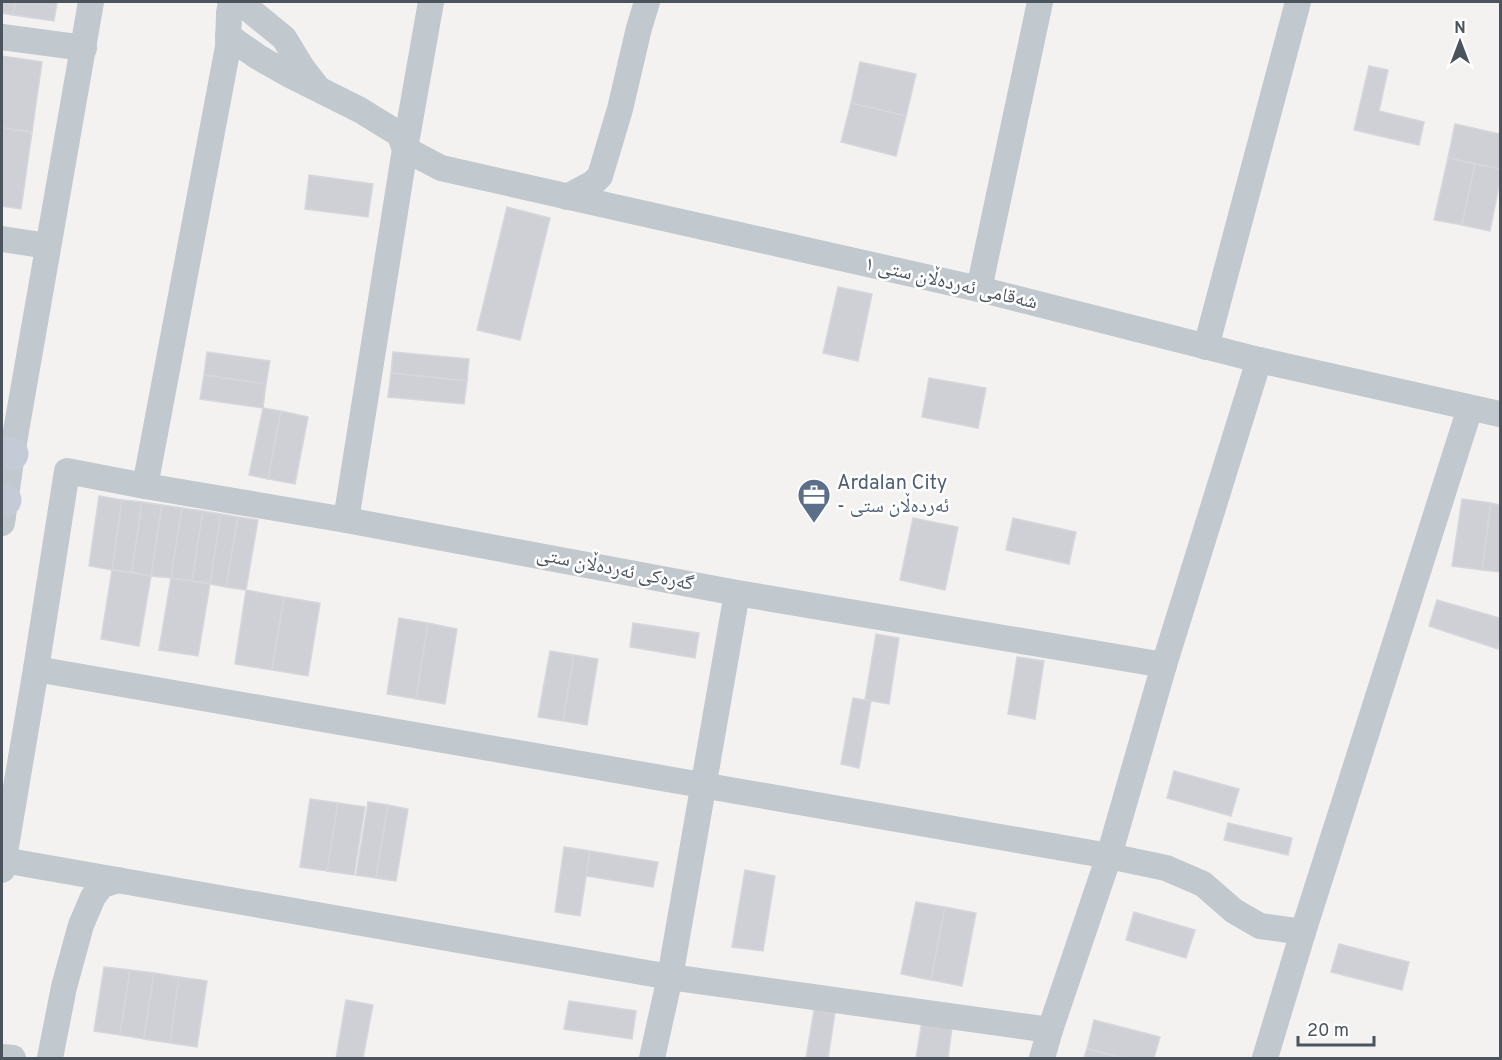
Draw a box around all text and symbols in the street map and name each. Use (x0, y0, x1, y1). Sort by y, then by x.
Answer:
north arrow (1430, 12, 1490, 72)
text: N (1454, 19, 1466, 39)
street label: شەقامی ئەردەڵان ستی ١ (862, 250, 1040, 317)
place label: Ardalan City - ئەردەڵان ستی (837, 471, 949, 520)
office icon: Ardalan City - ئەردەڵان ستی (796, 477, 832, 524)
street label: گەرەکی ئەردەڵان ستی (534, 540, 696, 598)
scale bar (1298, 1009, 1374, 1047)
text: 20 m (1307, 1020, 1349, 1043)

